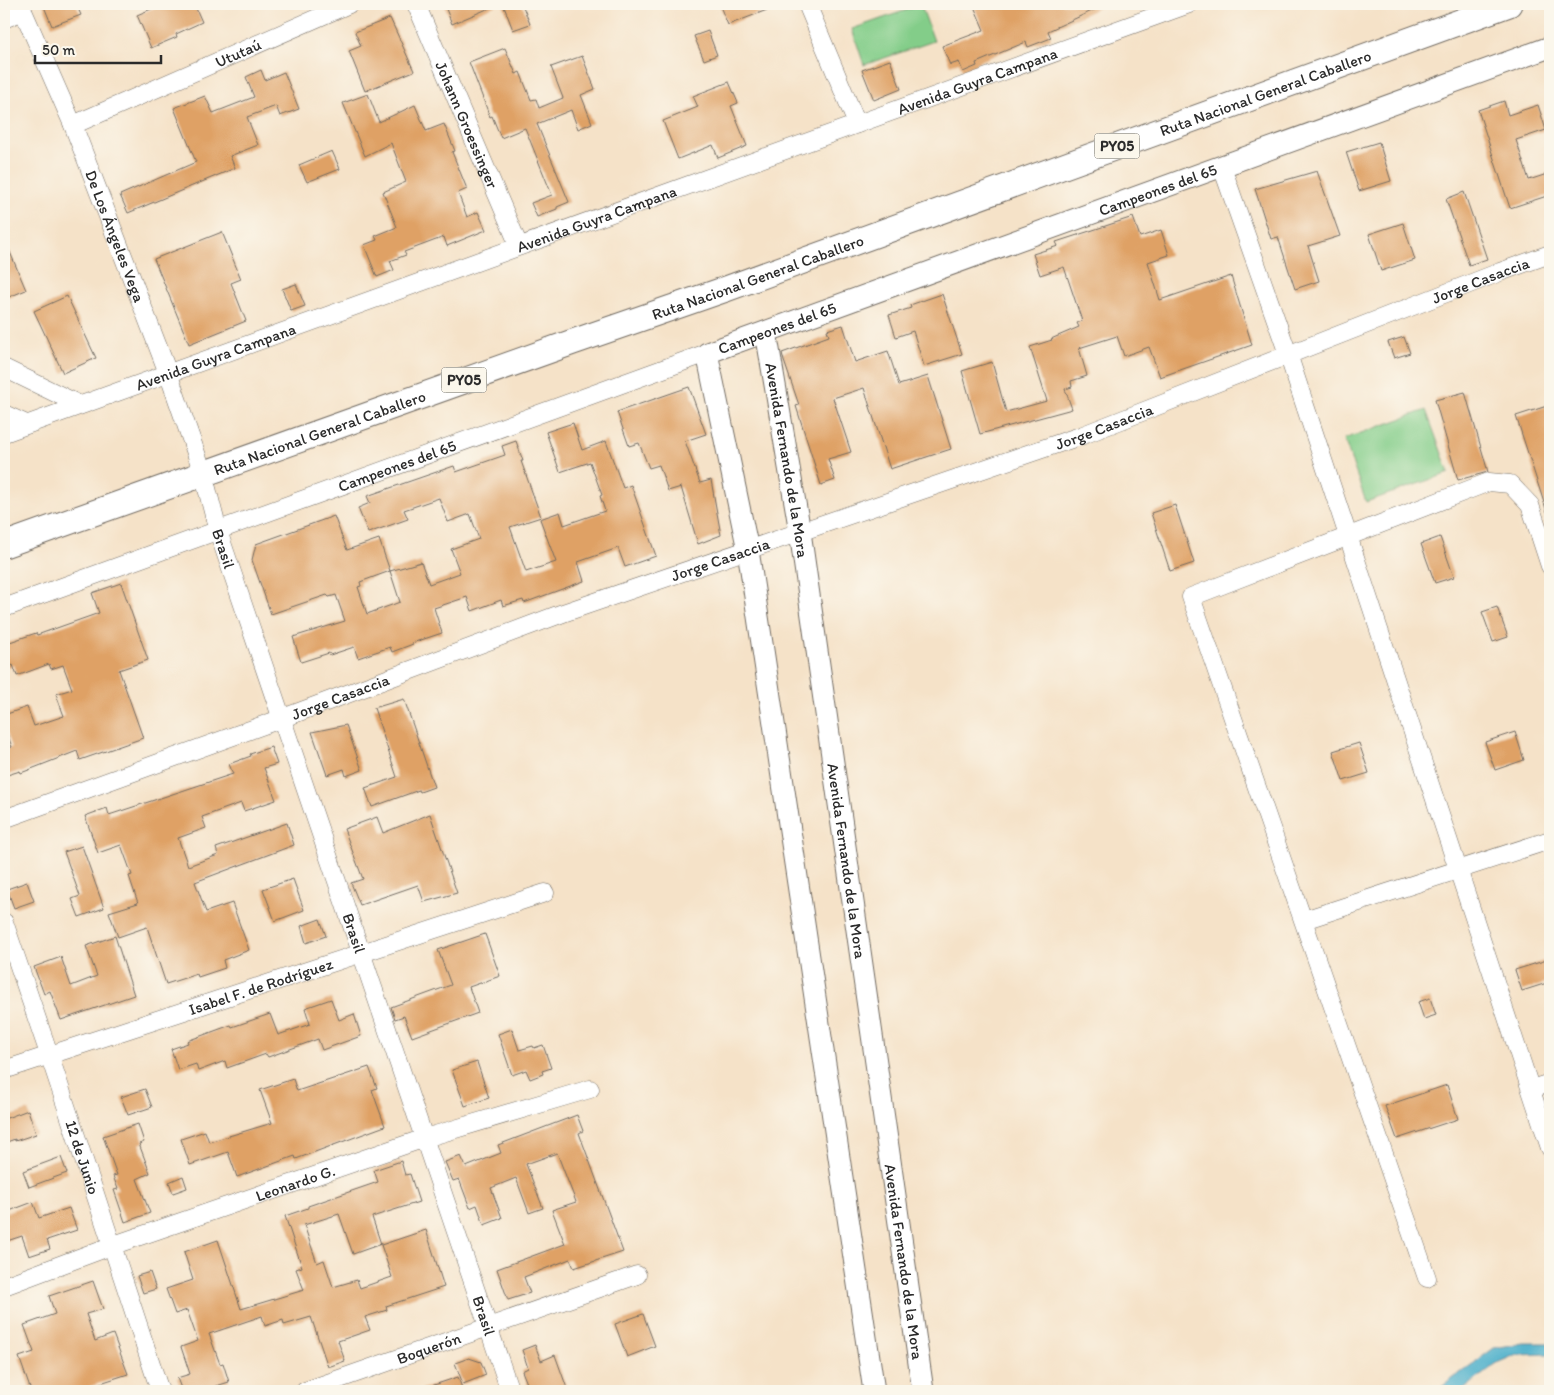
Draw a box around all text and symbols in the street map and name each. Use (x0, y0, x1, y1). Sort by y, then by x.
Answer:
scale bar (35, 32, 161, 64)
street label: Ututaú (212, 35, 264, 72)
text: 50 m (42, 41, 75, 59)
street label: Avenida Guyra Campana (895, 43, 1060, 119)
street label: Ruta Nacional General Caballero (1157, 46, 1374, 140)
street label: Johann Groessinger (431, 58, 503, 192)
road number: PY05 (1094, 134, 1140, 158)
street label: Campeones del 65 (1096, 160, 1219, 220)
street label: De Los Ángeles Vega (81, 167, 149, 306)
street label: Avenida Guyra Campana (514, 181, 679, 257)
street label: Ruta Nacional General Caballero (649, 231, 866, 324)
street label: Jorge Casaccia (1429, 253, 1533, 308)
street label: Campeones del 65 (715, 298, 839, 358)
street label: Avenida Guyra Campana (133, 319, 298, 394)
street label: Avenida Fernando de la Mora (761, 361, 813, 560)
road number: PY05 (442, 368, 486, 392)
street label: Ruta Nacional General Caballero (211, 386, 428, 479)
street label: Jorge Casaccia (1053, 399, 1156, 454)
street label: Campeones del 65 (335, 436, 459, 496)
street label: Brasil (208, 526, 239, 571)
street label: Jorge Casaccia (669, 534, 773, 585)
street label: Jorge Casaccia (289, 670, 393, 724)
street label: Avenida Fernando de la Mora (823, 762, 870, 961)
street label: Brasil (338, 911, 370, 956)
street label: Isabel F. de Rodríguez (186, 954, 336, 1019)
street label: 12 de Junio (61, 1118, 104, 1197)
street label: Leonardo G. (253, 1161, 338, 1206)
street label: Avenida Fernando de la Mora (881, 1163, 927, 1361)
street label: Brasil (468, 1293, 500, 1338)
street label: Boquerón (394, 1328, 463, 1368)

